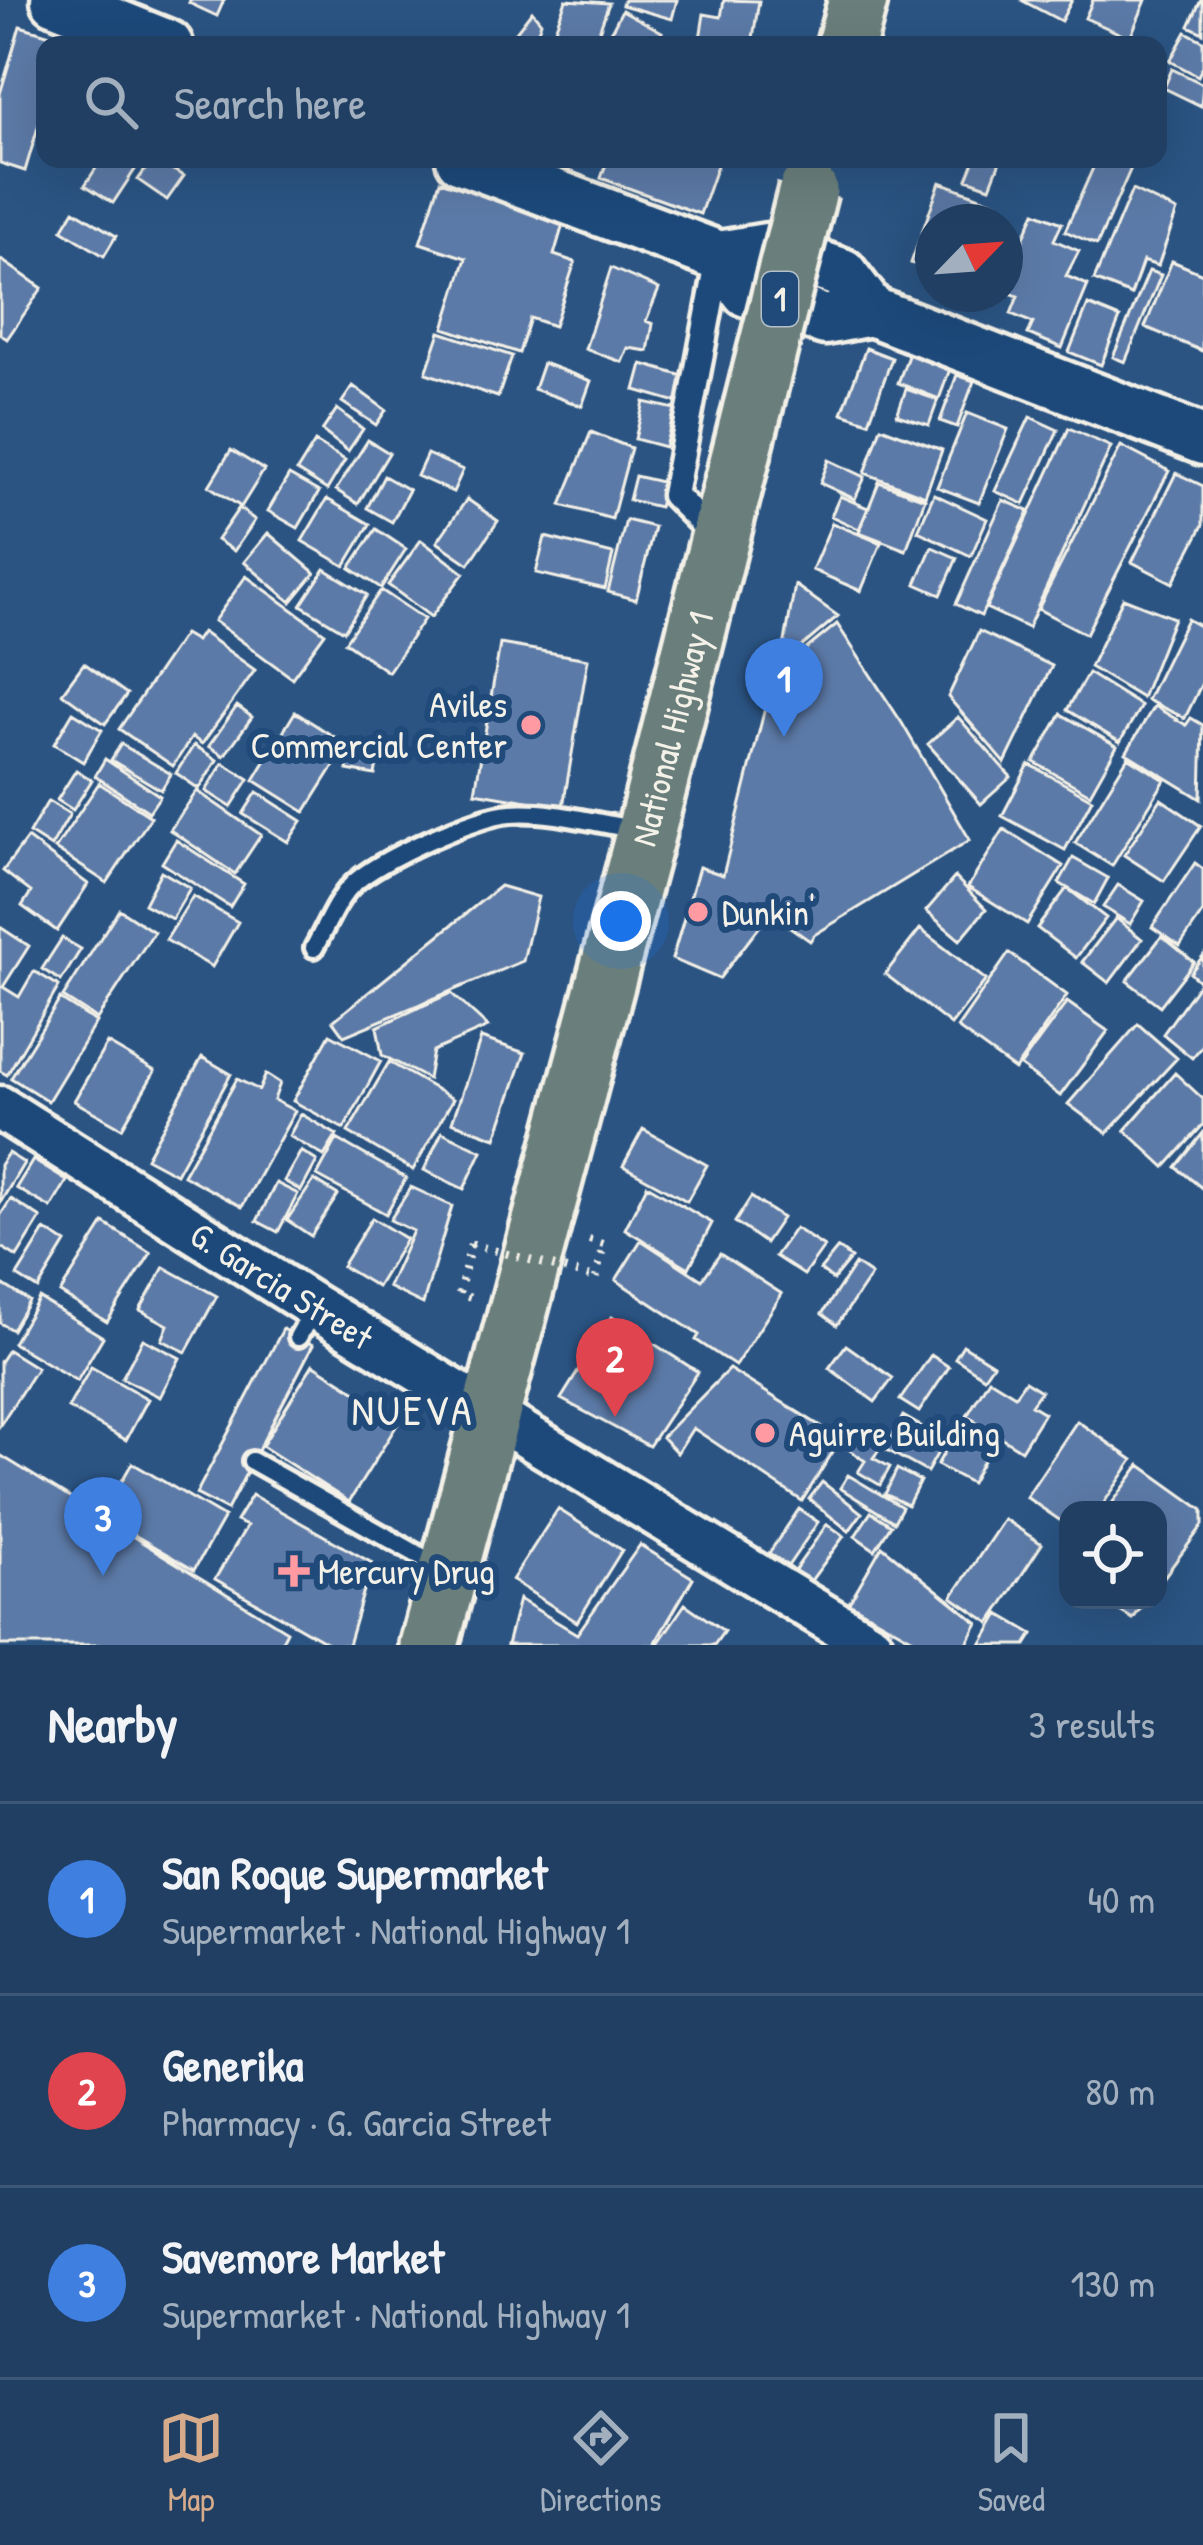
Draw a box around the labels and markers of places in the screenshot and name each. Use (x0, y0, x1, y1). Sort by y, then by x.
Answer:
pin: 1 (745, 638, 823, 737)
place label: Aviles Commercial Center (251, 679, 507, 769)
marker: Aviles Commercial Center (518, 712, 544, 738)
place label: Dunkin' (722, 887, 815, 936)
marker: Dunkin' (685, 899, 711, 925)
pin: 2 (576, 1318, 654, 1417)
place label: Aguirre Building (789, 1408, 1000, 1457)
marker: Aguirre Building (752, 1420, 778, 1446)
pin: 3 (64, 1477, 142, 1576)
place label: Mercury Drug (318, 1546, 495, 1595)
marker: Mercury Drug (281, 1558, 307, 1584)

